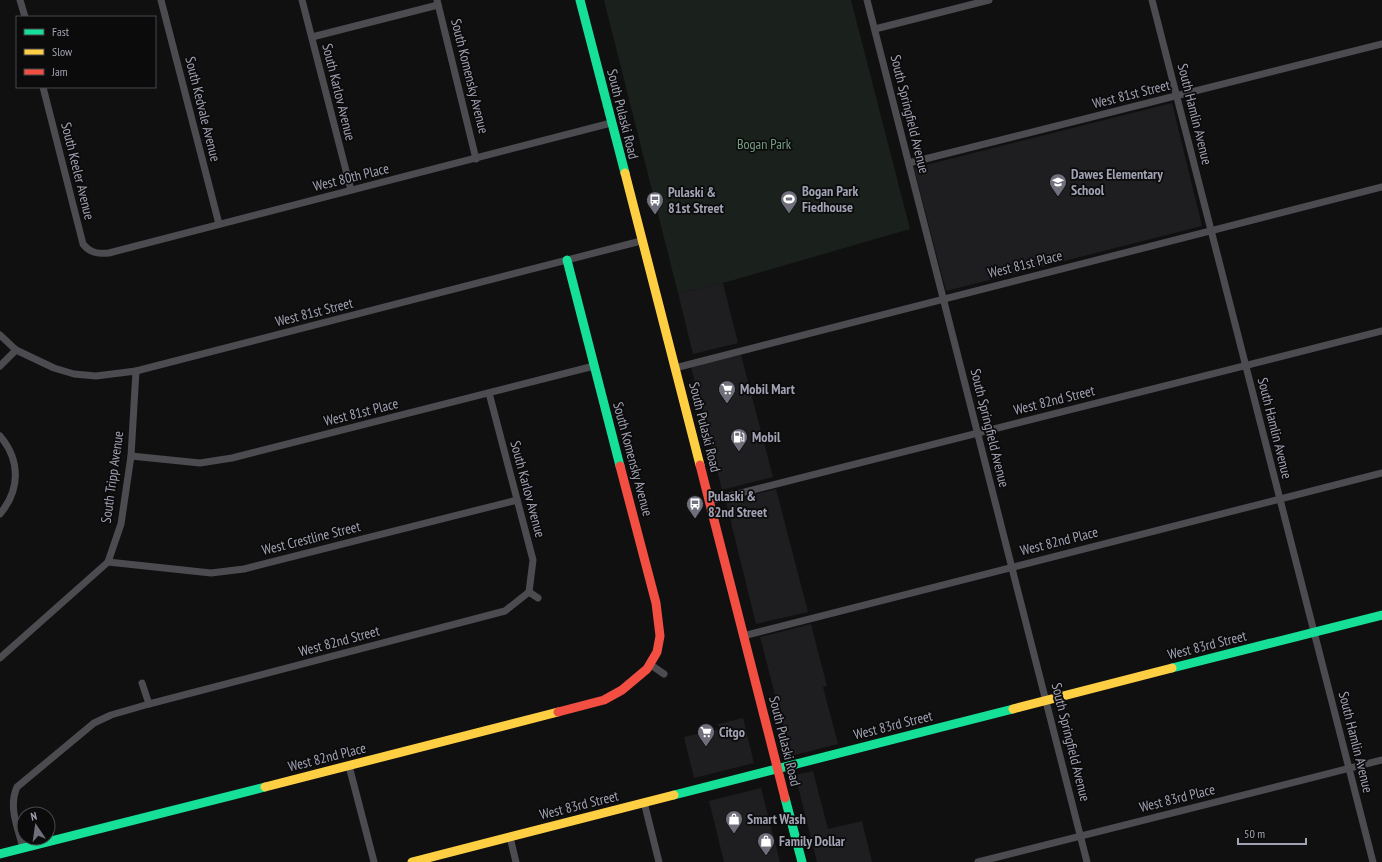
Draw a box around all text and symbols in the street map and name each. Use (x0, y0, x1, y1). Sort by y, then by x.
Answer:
legend (16, 16, 156, 88)
street label: South Komensky Avenue (447, 17, 493, 135)
text: Fast (52, 24, 70, 39)
street label: South Karlov Avenue (318, 42, 360, 143)
text: Slow (52, 44, 73, 59)
street label: South Springfield Avenue (887, 53, 933, 175)
street label: South Kedvale Avenue (181, 55, 225, 163)
street label: South Hamlin Avenue (1174, 61, 1216, 167)
text: Jam (51, 64, 68, 79)
street label: South Pulaski Road (603, 67, 643, 161)
street label: West 81st Street (1090, 76, 1172, 112)
street label: South Keeler Avenue (57, 120, 99, 222)
park label: Bogan Park (737, 135, 792, 153)
street label: West 80th Place (311, 159, 391, 195)
place label: Dawes Elementary School (1071, 165, 1163, 199)
school or university icon: Dawes Elementary School (1048, 172, 1068, 197)
place label: Bogan Park Fiedhouse (802, 182, 858, 216)
place label: Pulaski & 81st Street (668, 183, 724, 217)
sports icon: Bogan Park Fiedhouse (779, 189, 799, 214)
bus stop icon: Pulaski & 81st Street (645, 190, 665, 215)
street label: West 81st Place (986, 246, 1064, 282)
street label: West 81st Street (273, 294, 355, 330)
street label: South Springfield Avenue (967, 367, 1013, 489)
street label: South Hamlin Avenue (1254, 375, 1296, 481)
supermarket icon: Mobil Mart (717, 379, 737, 404)
street label: South Pulaski Road (685, 380, 725, 474)
place label: Mobil Mart (740, 380, 795, 398)
street label: West 82nd Street (1012, 381, 1097, 419)
street label: West 81st Place (322, 394, 400, 430)
street label: South Komensky Avenue (609, 400, 657, 518)
fuel station icon: Mobil (729, 427, 749, 452)
place label: Mobil (752, 428, 781, 446)
street label: South Tripp Avenue (97, 430, 127, 524)
street label: South Karlov Avenue (506, 439, 550, 540)
place label: Pulaski & 82nd Street (708, 487, 767, 521)
bus stop icon: Pulaski & 82nd Street (685, 494, 705, 519)
street label: West Crestline Street (260, 517, 362, 559)
street label: West 82nd Place (1018, 523, 1100, 559)
street label: West 82nd Street (297, 622, 382, 660)
street label: West 83rd Street (1166, 626, 1248, 663)
street label: South Springfield Avenue (1048, 681, 1094, 803)
street label: South Hamlin Avenue (1335, 689, 1377, 795)
street label: South Pulaski Road (765, 694, 805, 788)
street label: West 83rd Street (852, 706, 934, 743)
supermarket icon: Citgo (696, 722, 716, 747)
place label: Citgo (719, 723, 745, 741)
street label: West 82nd Place (286, 739, 368, 775)
street label: West 83rd Place (1137, 780, 1217, 816)
street label: West 83rd Street (538, 786, 620, 823)
north arrow (16, 806, 56, 846)
text: N (29, 809, 38, 824)
shop icon: Smart Wash (724, 809, 744, 834)
place label: Smart Wash (747, 810, 806, 828)
scale bar (1238, 820, 1306, 846)
text: 50 m (1244, 826, 1265, 841)
shop icon: Family Dollar (756, 831, 776, 856)
place label: Family Dollar (779, 832, 846, 850)

